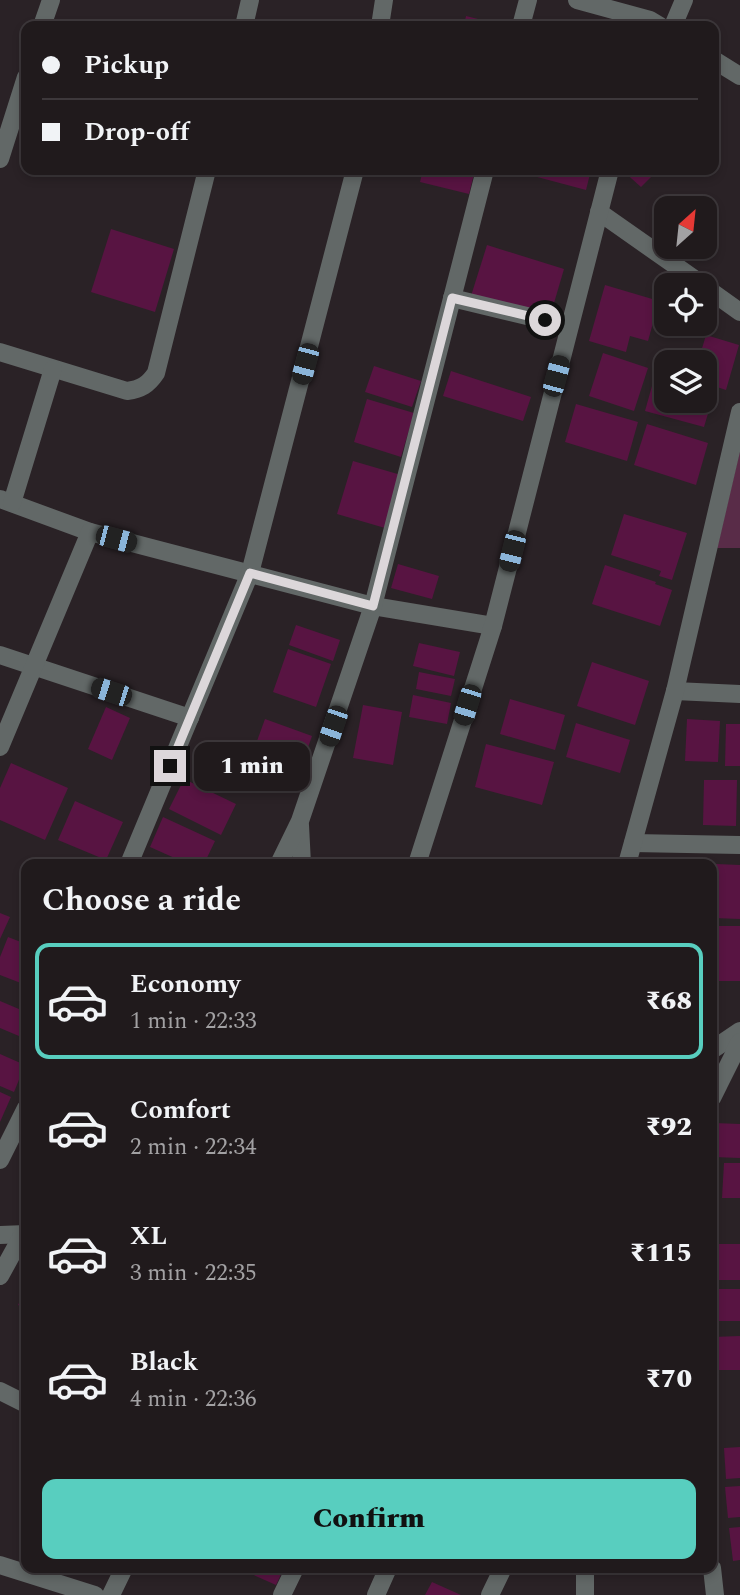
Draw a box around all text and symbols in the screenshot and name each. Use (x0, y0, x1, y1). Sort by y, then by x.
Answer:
text: Pickup (84, 45, 169, 85)
text: Drop-off (84, 112, 189, 152)
north arrow (654, 196, 718, 259)
map controls (654, 196, 717, 413)
button: locate (654, 273, 717, 336)
route start (529, 304, 561, 336)
car (290, 341, 321, 387)
button: layers (654, 350, 717, 413)
car (541, 353, 572, 399)
car (93, 523, 140, 555)
car (497, 528, 528, 574)
car (88, 676, 135, 708)
car (451, 682, 484, 728)
car (317, 703, 350, 749)
callout: 1 min (194, 742, 310, 790)
text: 1 min (220, 749, 284, 784)
route end (154, 750, 186, 782)
text: Choose a ride (42, 876, 241, 925)
text: Economy (130, 964, 240, 1004)
icon: car (46, 970, 109, 1033)
text: ₹68 (645, 981, 692, 1021)
text: 1 min · 22:33 (130, 1004, 257, 1039)
text: Comfort (130, 1090, 231, 1130)
icon: car (46, 1096, 109, 1159)
text: ₹92 (645, 1107, 692, 1147)
text: 2 min · 22:34 (130, 1130, 257, 1165)
text: XL (130, 1216, 167, 1256)
icon: car (46, 1222, 109, 1285)
text: ₹115 (630, 1233, 692, 1273)
text: 3 min · 22:35 (130, 1256, 257, 1291)
text: Black (130, 1342, 198, 1382)
icon: car (46, 1348, 109, 1411)
text: ₹70 (645, 1359, 692, 1399)
text: 4 min · 22:36 (130, 1382, 257, 1417)
button: Confirm (42, 1479, 696, 1559)

